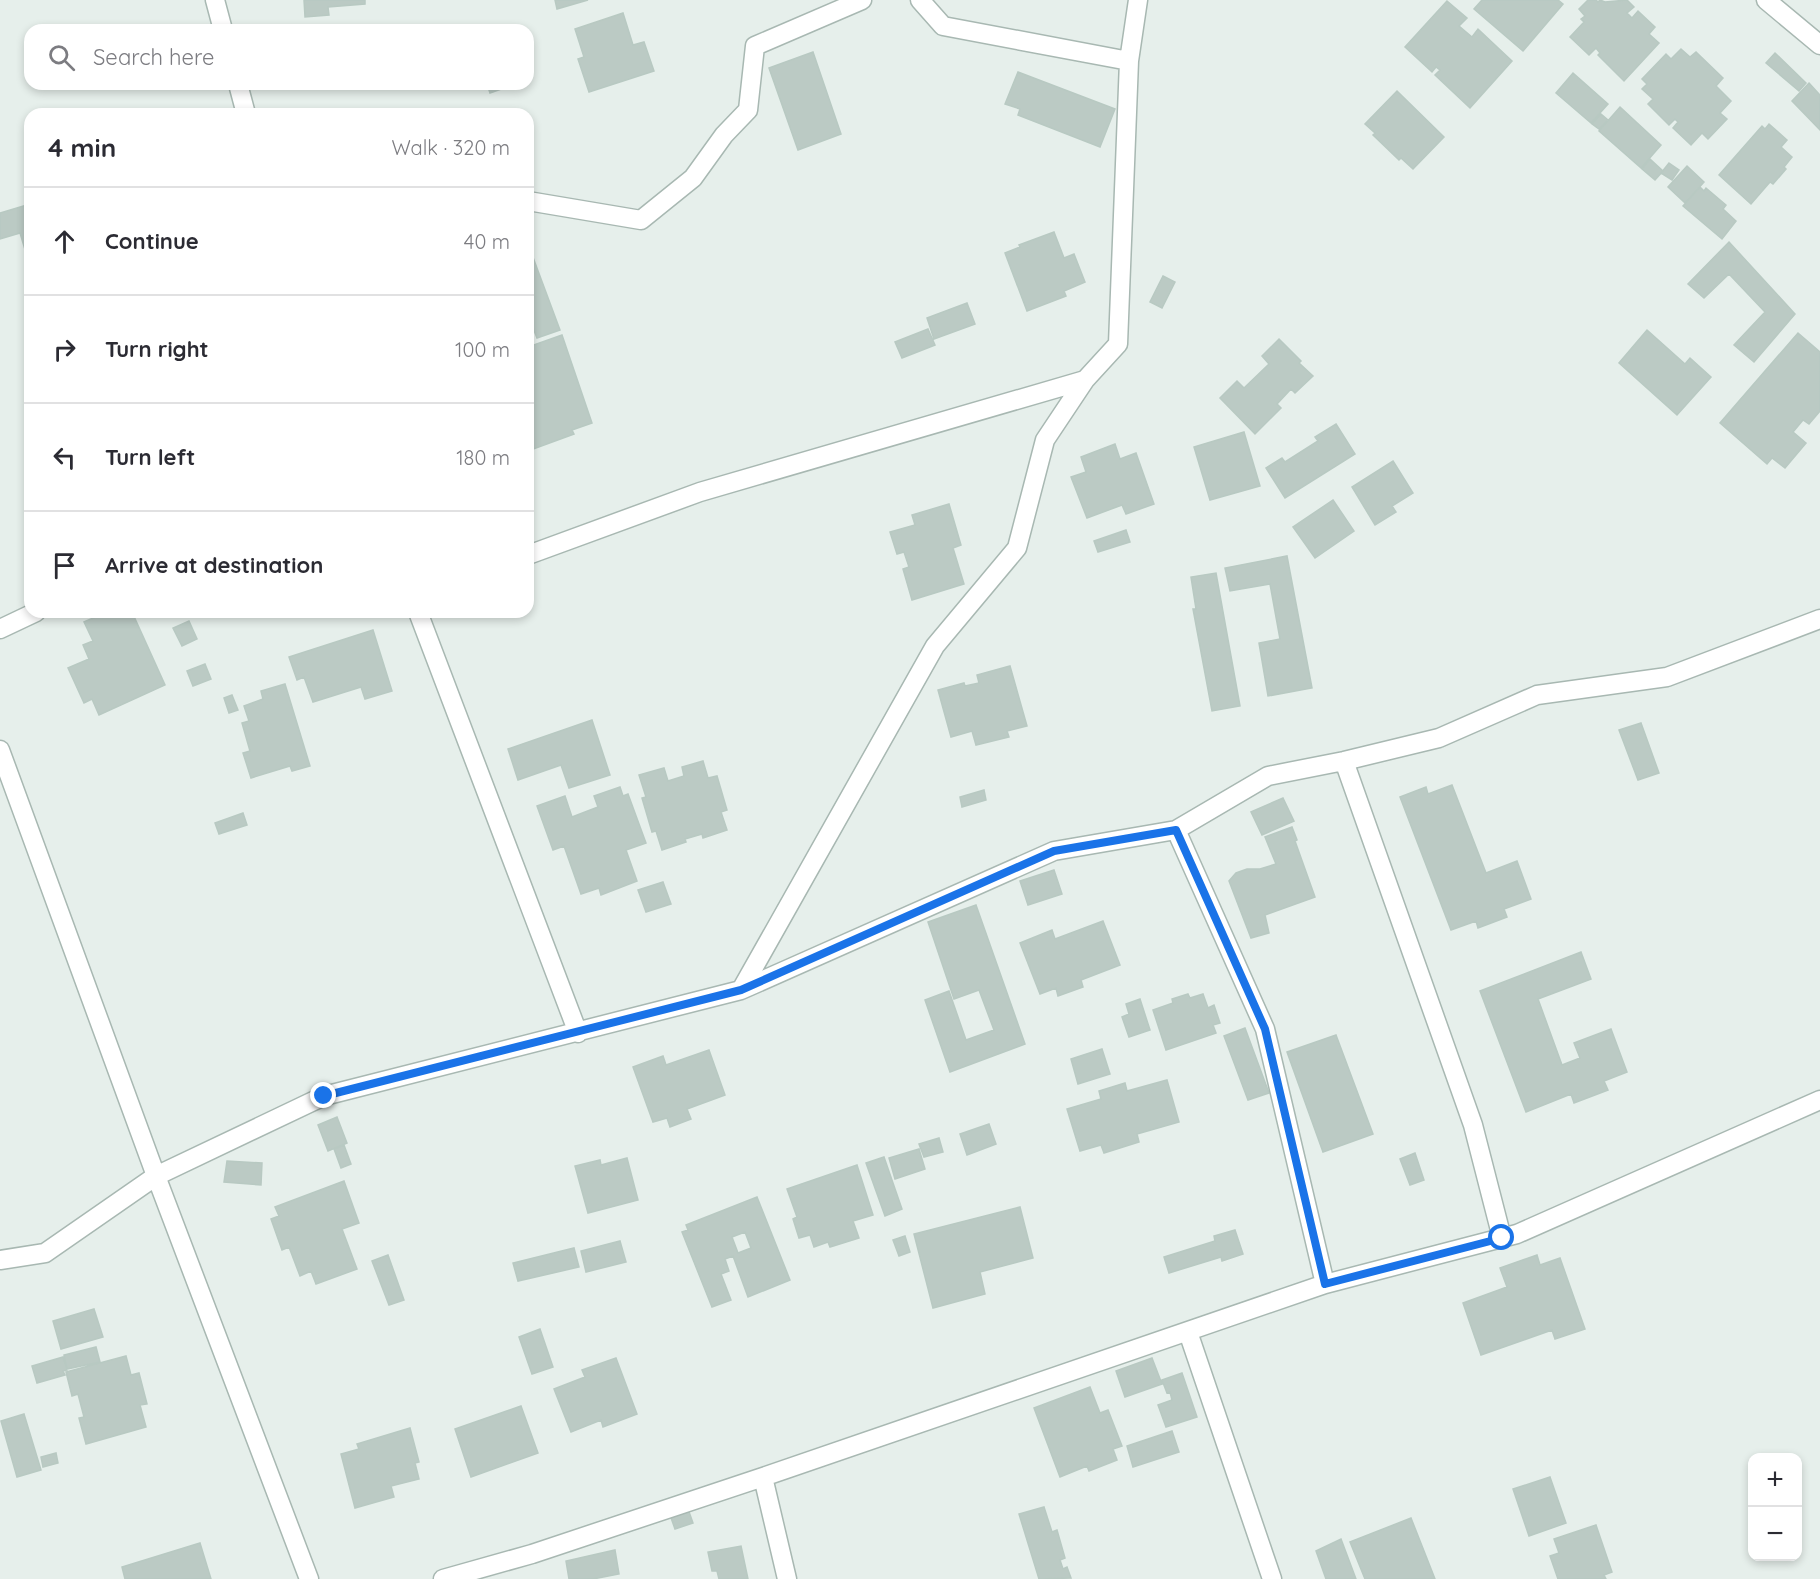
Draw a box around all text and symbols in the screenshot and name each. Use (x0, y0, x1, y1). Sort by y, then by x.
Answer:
search box (24, 24, 534, 90)
icon: search (45, 41, 78, 74)
text: Search here (93, 43, 214, 71)
text: 4 min (48, 131, 116, 164)
text: Walk · 320 m (391, 135, 510, 160)
icon: ahead (48, 225, 81, 258)
text: Continue (105, 227, 199, 255)
text: 40 m (464, 229, 510, 254)
icon: right (48, 333, 81, 366)
text: Turn right (105, 335, 209, 363)
text: 100 m (455, 337, 510, 362)
icon: left (48, 441, 81, 474)
text: Turn left (105, 443, 195, 471)
text: 180 m (456, 445, 510, 470)
icon: arrive (48, 549, 81, 582)
text: Arrive at destination (105, 551, 323, 579)
route end (310, 1082, 336, 1108)
route start (1488, 1224, 1514, 1250)
map controls (1748, 1453, 1802, 1561)
button: + (1748, 1453, 1802, 1507)
button: − (1748, 1507, 1802, 1561)

